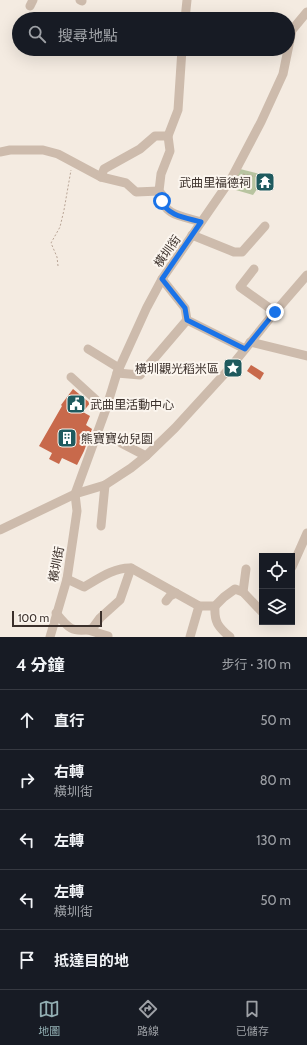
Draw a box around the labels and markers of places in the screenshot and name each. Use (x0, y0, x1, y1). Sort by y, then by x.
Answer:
temple icon: 武曲里福德祠 (254, 171, 276, 193)
place label: 武曲里福德祠 (179, 175, 251, 190)
place icon: 橫圳觀光稻米區 (222, 357, 244, 379)
place label: 橫圳觀光稻米區 (135, 361, 219, 376)
public building icon: 武曲里活動中心 (65, 393, 87, 415)
place label: 武曲里活動中心 (90, 397, 174, 412)
building icon: 熊寶寶幼兒園 (56, 427, 78, 449)
place label: 熊寶寶幼兒園 (81, 431, 153, 446)

